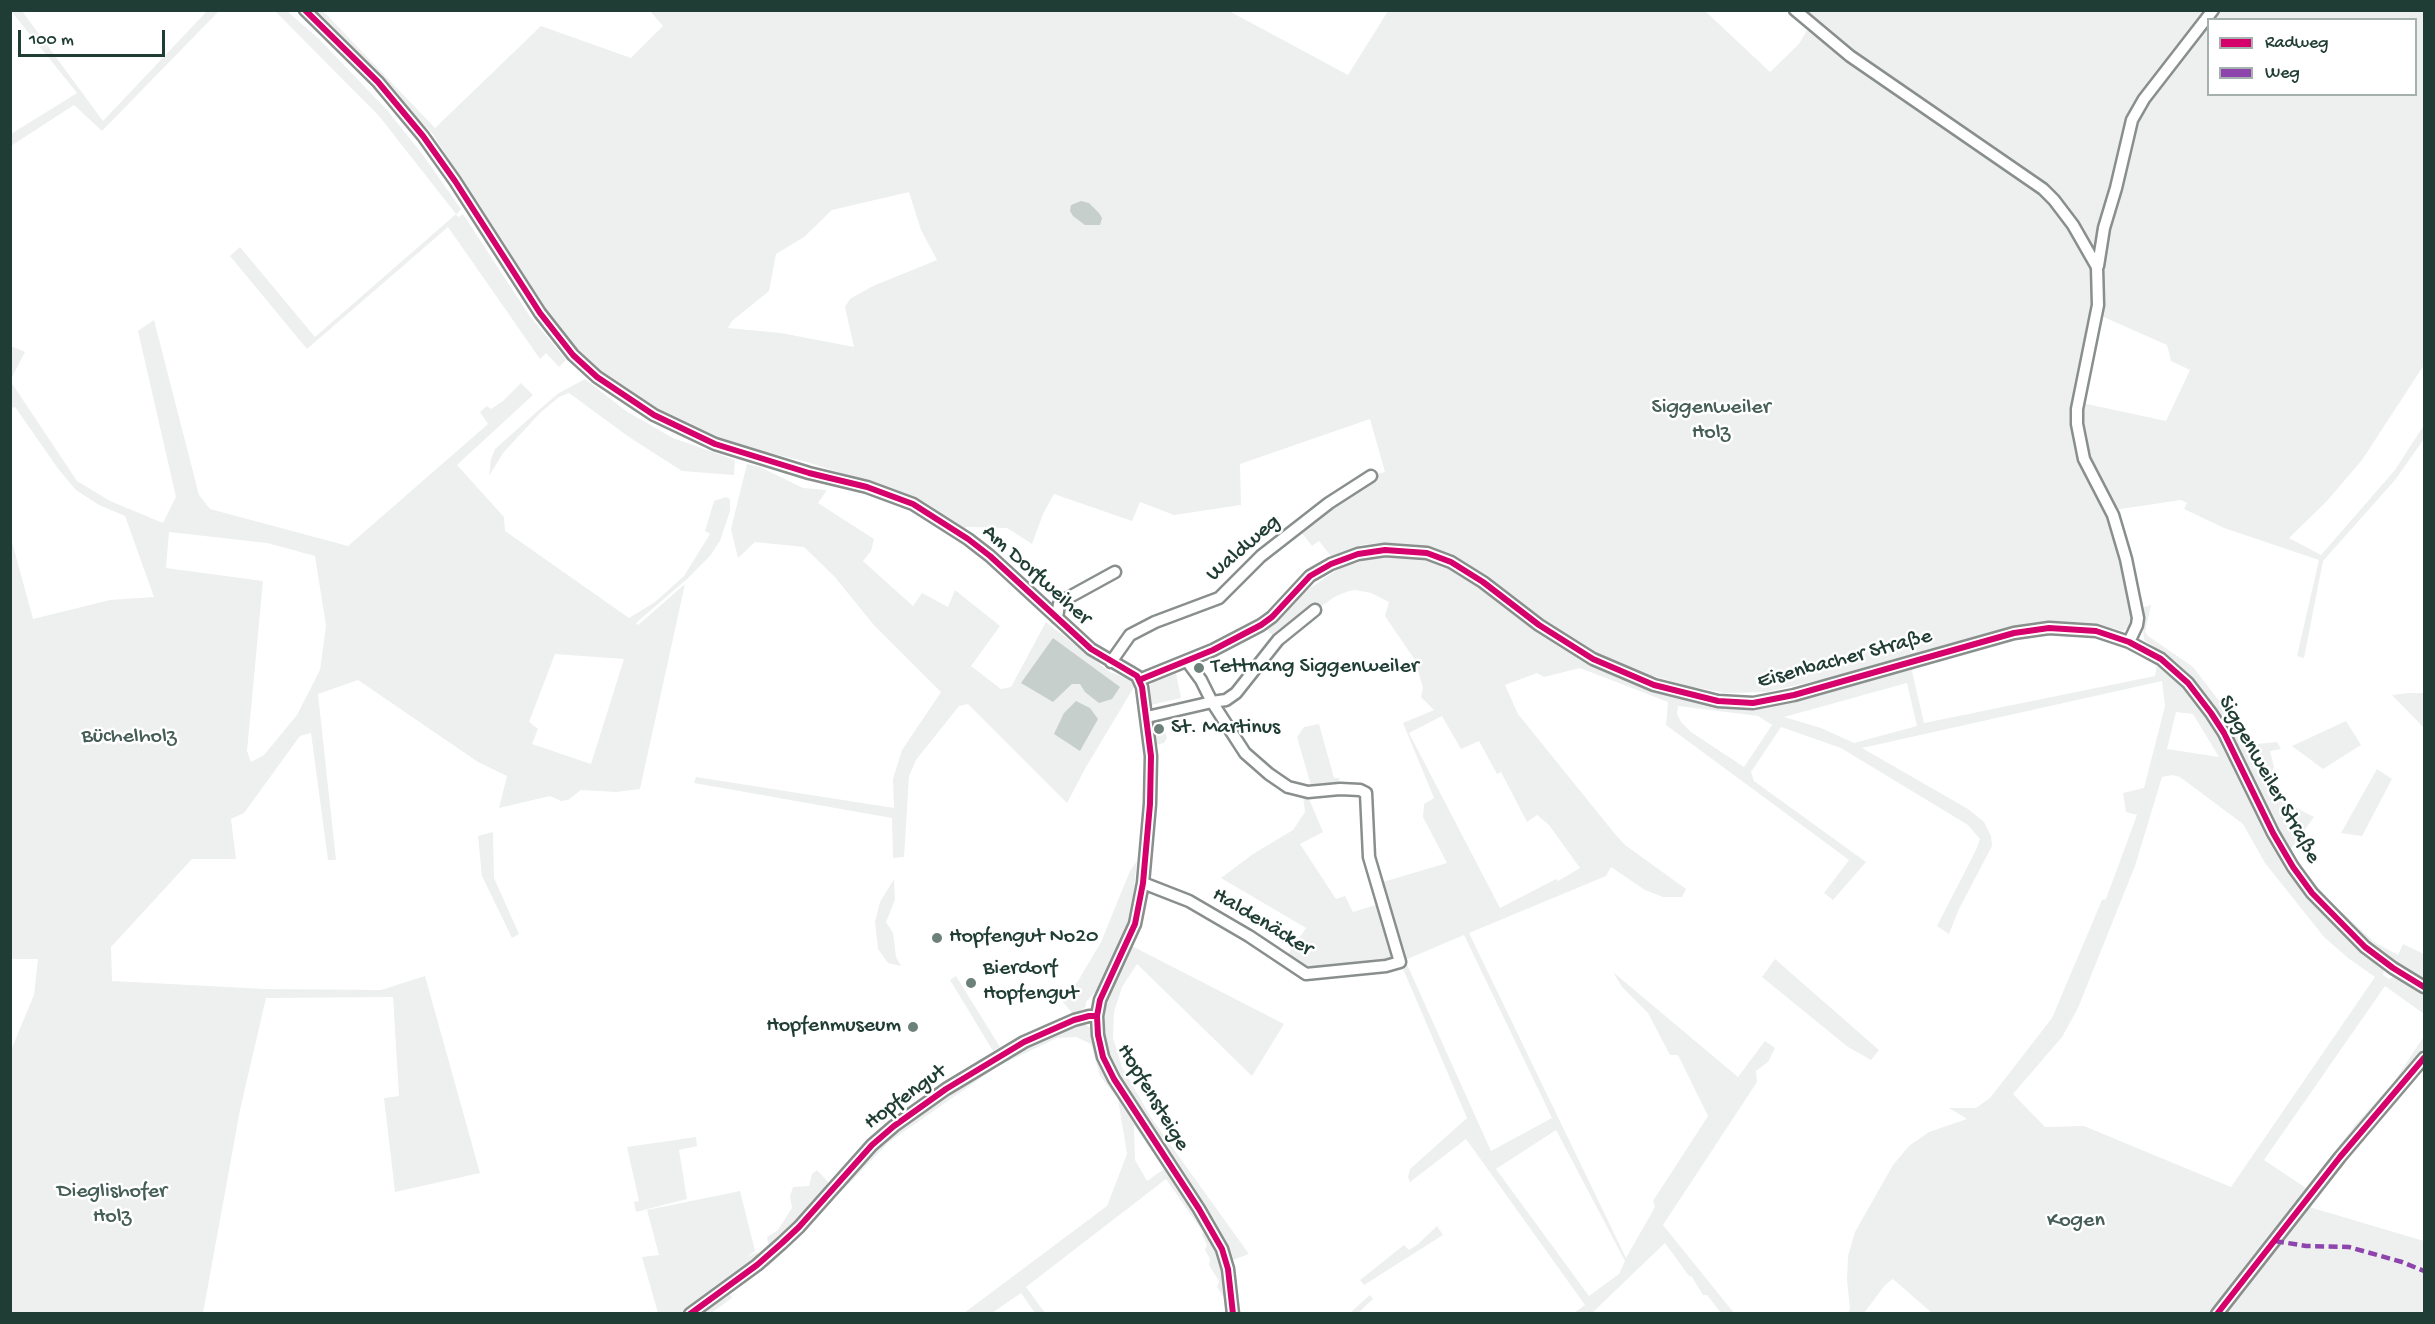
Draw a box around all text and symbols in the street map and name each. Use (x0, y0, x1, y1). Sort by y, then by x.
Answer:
scale bar (21, 18, 168, 56)
legend (2207, 18, 2417, 96)
text: 100 m (29, 30, 74, 51)
text: Radweg (2265, 33, 2328, 54)
text: Weg (2265, 63, 2300, 84)
park label: Siggenweiler Holz (1652, 396, 1770, 448)
street label: Waldweg (1202, 510, 1286, 588)
street label: Am Dorfweiher (976, 520, 1096, 632)
street label: Eisenbacher Straße (1755, 624, 1935, 696)
place label: Tettnang Siggenweiler (1211, 655, 1419, 681)
marker: Tettnang Siggenweiler (1192, 661, 1206, 675)
street label: Siggenweiler Straße (2211, 691, 2325, 869)
place label: St. Martinus (1171, 716, 1280, 742)
marker: St. Martinus (1152, 722, 1166, 736)
park label: Büchelholz (82, 725, 176, 751)
street label: Haldenäcker (1207, 883, 1317, 963)
place label: Hopfengut No20 (949, 925, 1098, 951)
marker: Hopfengut No20 (930, 931, 944, 945)
place label: Bierdorf Hopfengut (983, 957, 1078, 1008)
marker: Bierdorf Hopfengut (964, 976, 978, 990)
place label: Hopfenmuseum (766, 1014, 901, 1040)
marker: Hopfenmuseum (906, 1020, 920, 1034)
street label: Hopfensteige (1110, 1040, 1194, 1156)
street label: Hopfengut (860, 1059, 952, 1137)
park label: Dieglishofer Holz (57, 1180, 167, 1232)
park label: Kogen (2047, 1209, 2105, 1235)

